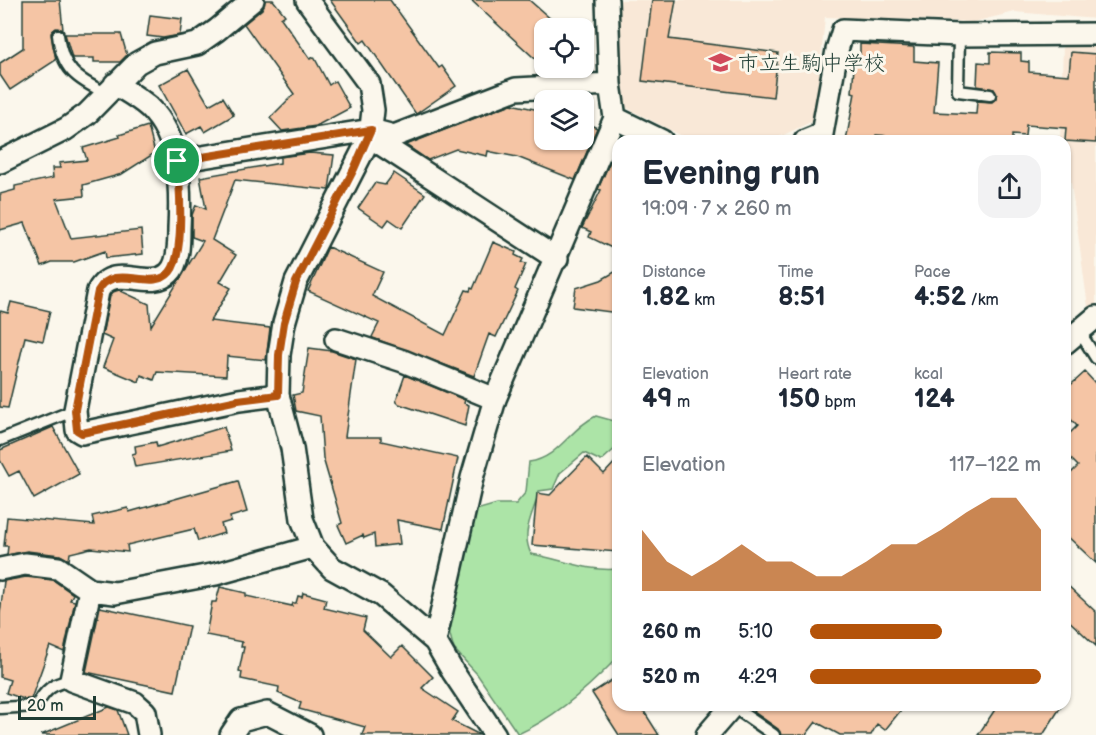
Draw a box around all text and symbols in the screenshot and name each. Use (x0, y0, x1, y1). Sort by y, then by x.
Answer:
map controls (534, 18, 594, 150)
button: locate (534, 18, 594, 78)
school or university icon: 市立生駒中学校 (707, 50, 733, 76)
place label: 市立生駒中学校 (738, 51, 885, 76)
button: layers (534, 90, 594, 150)
pin (151, 135, 202, 186)
icon: arrive (160, 144, 193, 177)
text: Evening run (642, 154, 820, 194)
button: share (978, 155, 1041, 218)
text: 19:09 · 7 × 260 m (642, 197, 792, 221)
text: Distance (642, 263, 706, 282)
text: Time (778, 263, 813, 282)
text: Pace (914, 263, 950, 282)
text: 1.82 (642, 282, 690, 313)
text: 8:51 (778, 282, 826, 313)
text: 4:52 (914, 282, 966, 313)
text: km (690, 291, 715, 310)
text: /km (966, 291, 999, 310)
text: Elevation (642, 365, 709, 384)
text: Heart rate (778, 365, 852, 384)
text: kcal (914, 365, 943, 384)
text: 49 (642, 384, 673, 415)
text: 150 (778, 384, 820, 415)
text: 124 (914, 384, 955, 415)
text: m (673, 393, 690, 412)
text: bpm (820, 393, 856, 412)
text: Elevation (642, 453, 725, 477)
text: 117–122 m (949, 453, 1041, 477)
text: 260 m (642, 620, 701, 644)
text: 5:10 (738, 620, 773, 644)
text: 520 m (642, 665, 700, 689)
text: 4:29 (738, 665, 778, 689)
scale bar (18, 693, 96, 720)
text: 20 m (27, 697, 63, 716)

